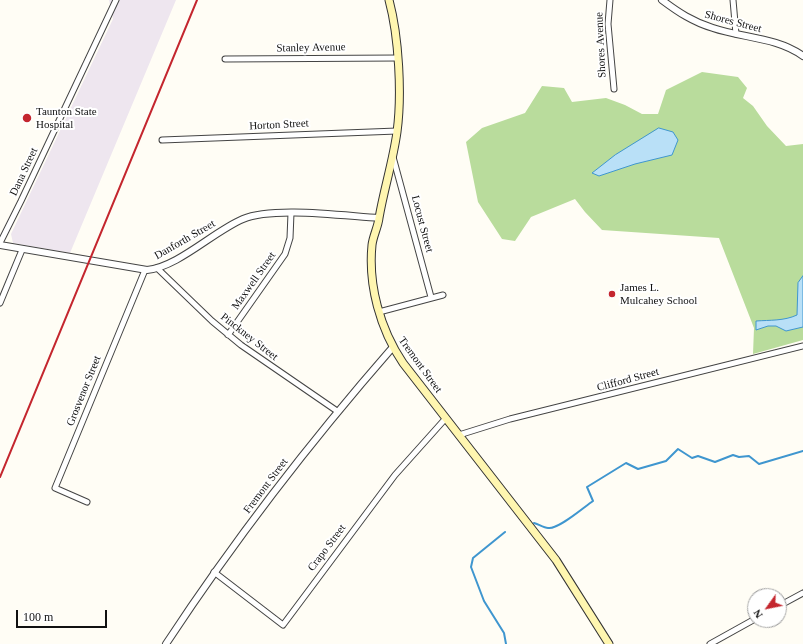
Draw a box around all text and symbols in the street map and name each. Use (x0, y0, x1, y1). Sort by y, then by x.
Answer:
street label: Shores Street (703, 8, 763, 36)
street label: Shores Avenue (593, 12, 609, 78)
street label: Stanley Avenue (276, 41, 346, 55)
place label: Taunton State Hospital (36, 105, 97, 131)
marker: Taunton State Hospital (21, 112, 33, 124)
street label: Horton Street (249, 117, 309, 133)
street label: Dana Street (7, 146, 41, 198)
street label: Locust Street (408, 194, 436, 254)
street label: Danforth Street (152, 217, 218, 263)
street label: Maxwell Street (229, 250, 279, 312)
place label: James L. Mulcahey School (620, 281, 697, 307)
marker: James L. Mulcahey School (607, 289, 617, 299)
street label: Pinckney Street (218, 310, 280, 364)
street label: Tremont Street (395, 334, 445, 396)
street label: Grosvenor Street (64, 354, 104, 428)
street label: Clifford Street (596, 365, 660, 395)
street label: Fremont Street (241, 456, 291, 516)
street label: Crapo Street (305, 522, 349, 574)
north arrow (747, 588, 787, 628)
scale bar (18, 602, 109, 628)
text: N (751, 607, 765, 621)
text: 100 m (23, 610, 53, 624)

